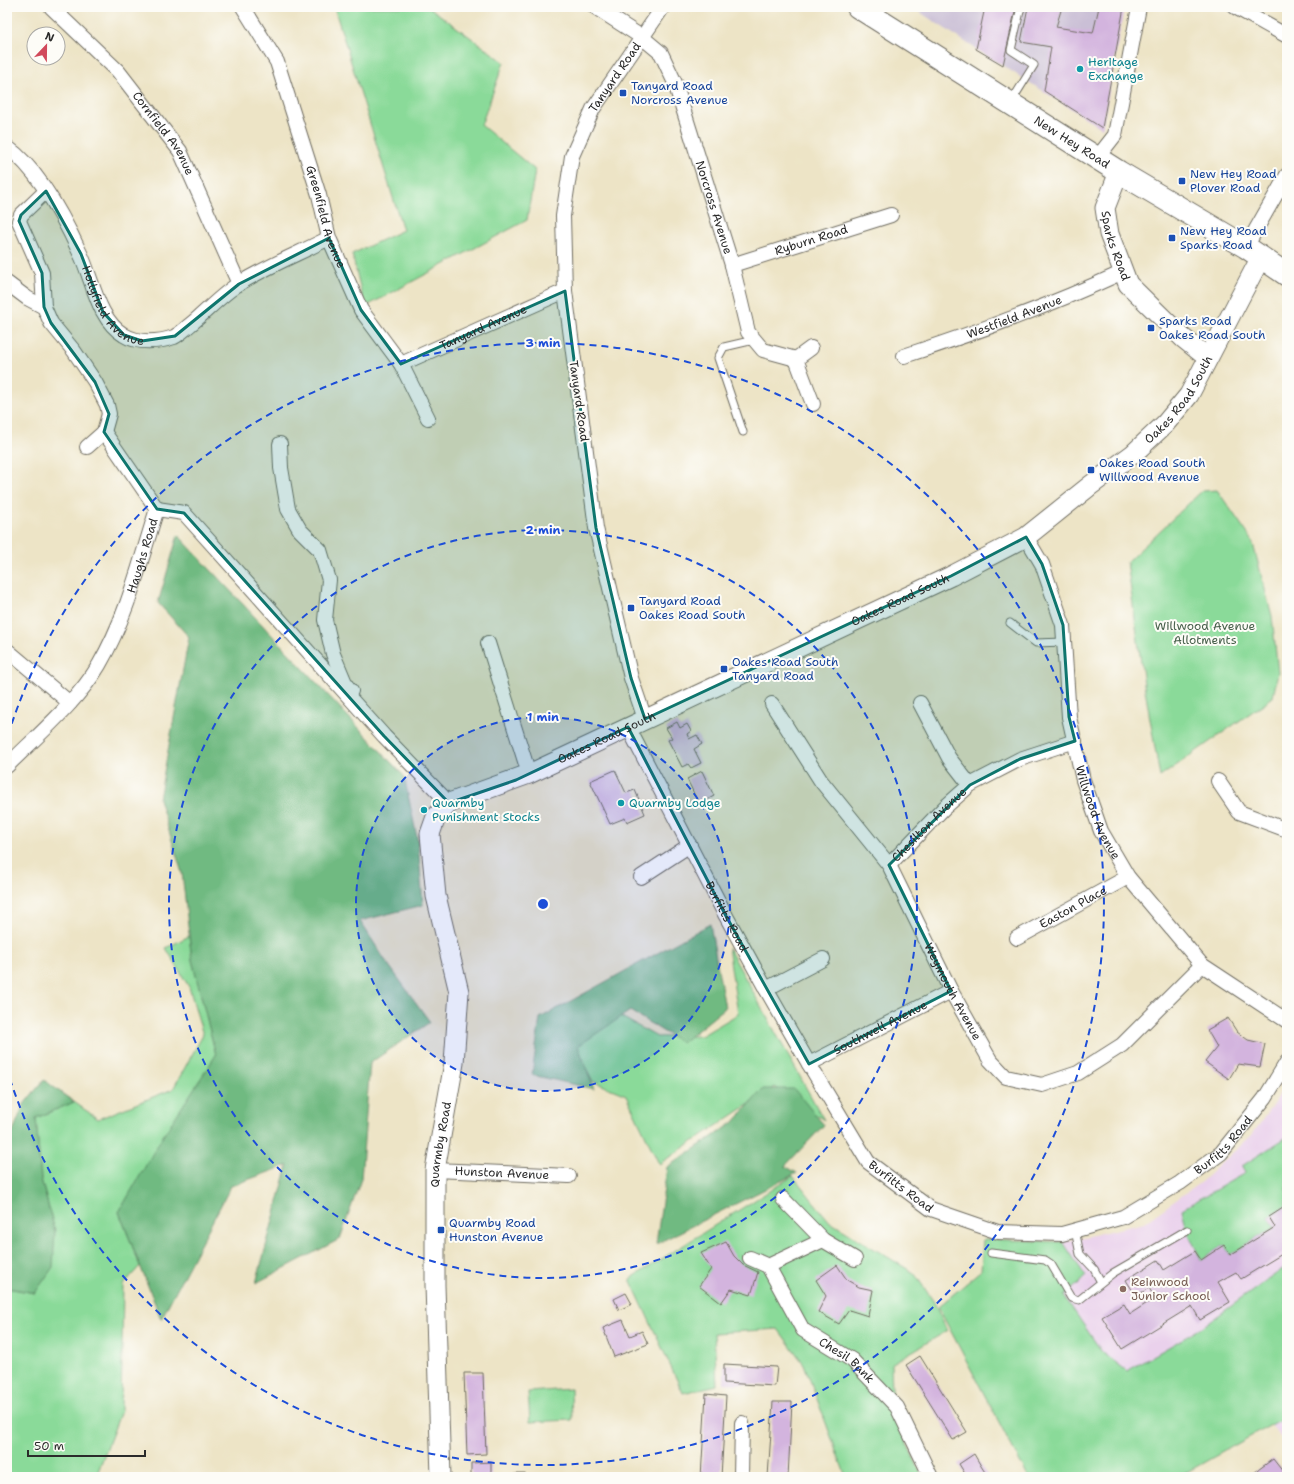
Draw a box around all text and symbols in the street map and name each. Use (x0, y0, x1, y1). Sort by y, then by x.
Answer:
north arrow (26, 26, 66, 66)
text: N (43, 29, 57, 46)
street label: Tanyard Road (585, 39, 645, 116)
place label: Heritage Exchange (1088, 54, 1144, 84)
marker: Heritage Exchange (1075, 64, 1085, 74)
place label: Tanyard Road Norcross Avenue (631, 78, 728, 108)
street label: Cornfield Avenue (129, 88, 198, 178)
marker: Tanyard Road Norcross Avenue (618, 88, 628, 98)
street label: New Hey Road (1031, 112, 1113, 172)
street label: Norcross Avenue (692, 159, 736, 256)
street label: Greenfield Avenue (302, 163, 349, 271)
place label: New Hey Road Plover Road (1190, 166, 1277, 196)
marker: New Hey Road Plover Road (1177, 176, 1187, 186)
street label: Sparks Road (1098, 210, 1134, 283)
street label: Ryburn Road (773, 221, 850, 259)
place label: New Hey Road Sparks Road (1180, 223, 1267, 253)
marker: New Hey Road Sparks Road (1167, 233, 1177, 243)
street label: Hollyfield Avenue (78, 263, 145, 349)
street label: Westfield Avenue (965, 292, 1064, 342)
street label: Tanyard Avenue (437, 301, 530, 354)
place label: Sparks Road Oakes Road South (1159, 313, 1266, 343)
marker: Sparks Road Oakes Road South (1146, 323, 1156, 333)
text: 3 min (526, 335, 561, 351)
street label: Oakes Road South (1141, 353, 1216, 447)
street label: Tanyard Road (565, 359, 593, 443)
place label: Oakes Road South Willwood Avenue (1099, 455, 1206, 485)
marker: Oakes Road South Willwood Avenue (1086, 465, 1096, 475)
street label: Haughs Road (123, 516, 162, 595)
text: 2 min (526, 522, 561, 538)
street label: Oakes Road South (848, 570, 952, 630)
place label: Tanyard Road Oakes Road South (639, 593, 746, 623)
marker: Tanyard Road Oakes Road South (626, 603, 636, 613)
park label: Willwood Avenue Allotments (1155, 618, 1256, 648)
place label: Oakes Road South Tanyard Road (732, 654, 839, 684)
marker: Oakes Road South Tanyard Road (719, 664, 729, 674)
street label: Oakes Road South (555, 708, 658, 767)
text: 1 min (527, 709, 559, 725)
street label: Willwood Avenue (1072, 764, 1124, 863)
street label: Chesilton Avenue (888, 784, 970, 865)
place label: Quarmby Punishment Stocks (432, 795, 540, 825)
place label: Quarmby Lodge (629, 795, 721, 811)
marker: Quarmby Lodge (616, 798, 626, 808)
marker: Quarmby Punishment Stocks (419, 805, 429, 815)
street label: Burfitts Road (702, 879, 752, 955)
street label: Easton Place (1037, 882, 1110, 932)
centre of rings (536, 897, 550, 911)
street label: Weymouth Avenue (921, 940, 985, 1043)
street label: Southwell Avenue (830, 997, 930, 1058)
street label: Quarmby Road (427, 1100, 455, 1187)
street label: Burfitts Road (1191, 1112, 1256, 1178)
street label: Burfitts Road (865, 1157, 937, 1216)
street label: Hunston Avenue (454, 1163, 550, 1183)
place label: Quarmby Road Hunston Avenue (449, 1215, 544, 1245)
marker: Quarmby Road Hunston Avenue (436, 1225, 446, 1235)
place label: Reinwood Junior School (1131, 1274, 1210, 1304)
marker: Reinwood Junior School (1118, 1284, 1128, 1294)
street label: Chesil Bank (816, 1334, 878, 1387)
scale bar (28, 1432, 145, 1458)
text: 50 m (34, 1438, 64, 1454)

